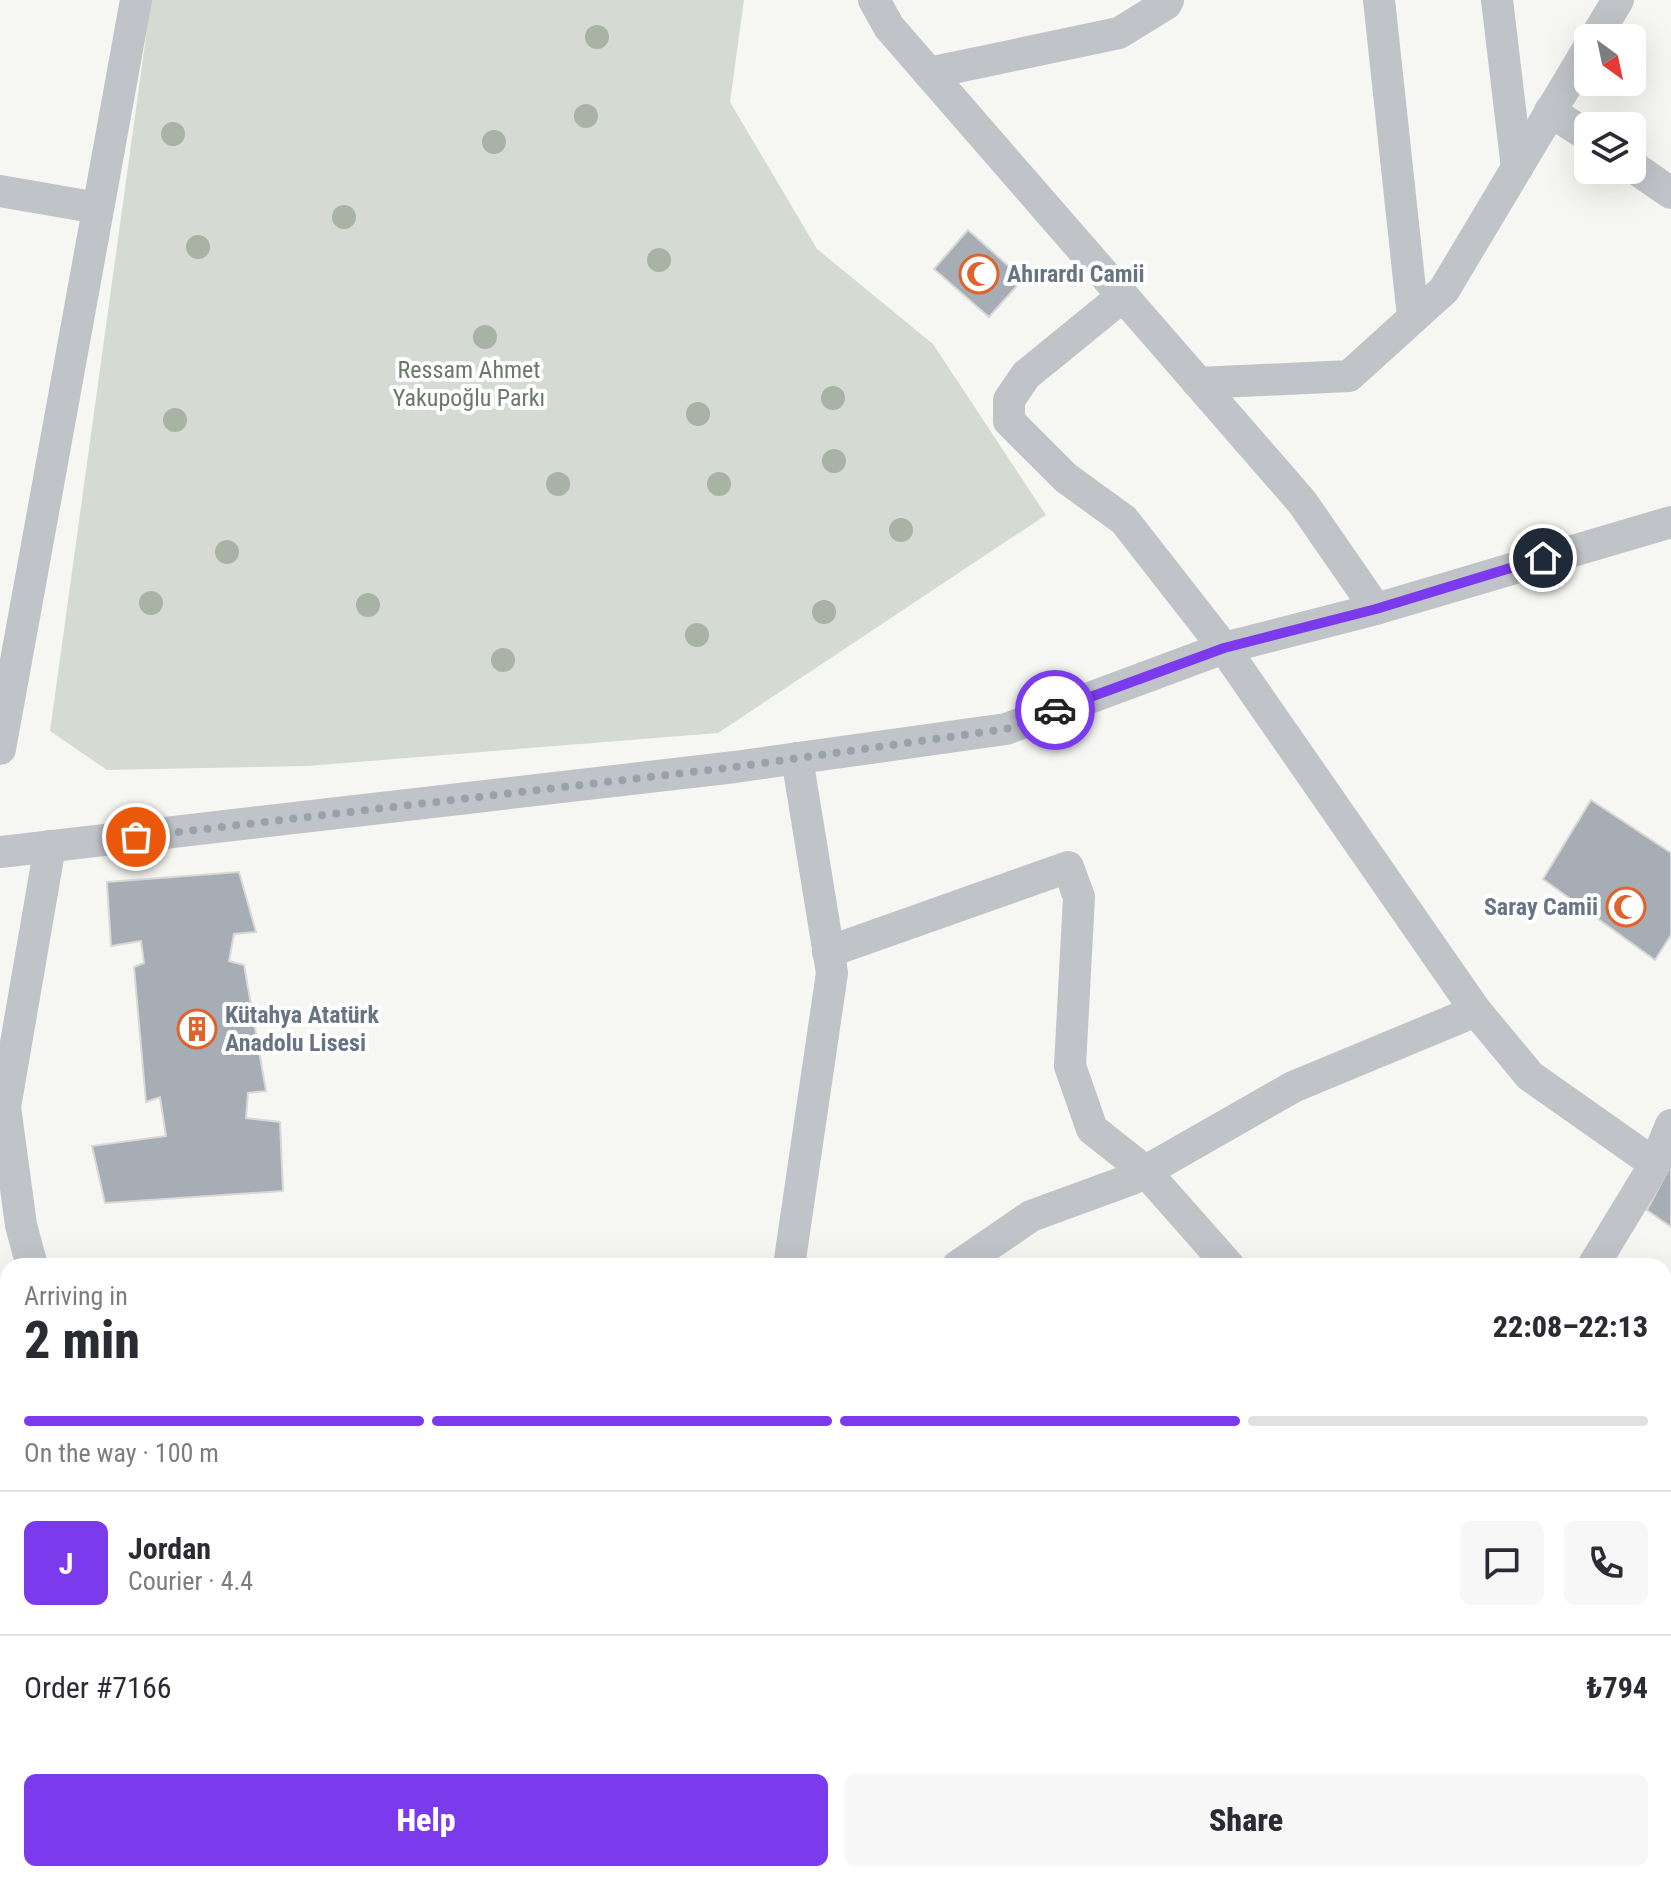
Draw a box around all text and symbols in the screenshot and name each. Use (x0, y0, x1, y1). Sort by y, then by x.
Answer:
north arrow (1574, 24, 1646, 96)
map controls (1574, 24, 1646, 184)
button: layers (1574, 112, 1646, 184)
mosque icon: Ahırardı Camii (958, 253, 1000, 295)
place label: Ahırardı Camii (1007, 260, 1145, 288)
park label: Ressam Ahmet Yakupoğlu Parkı (393, 356, 545, 412)
pin (1509, 524, 1577, 592)
icon: home (1521, 536, 1565, 580)
courier (1015, 670, 1095, 750)
icon: car (1033, 688, 1077, 732)
pin (102, 803, 170, 871)
icon: bag (114, 815, 158, 859)
mosque icon: Saray Camii (1605, 886, 1647, 928)
place label: Saray Camii (1484, 893, 1598, 921)
place label: Kütahya Atatürk Anadolu Lisesi (225, 1001, 380, 1057)
building icon: Kütahya Atatürk Anadolu Lisesi (176, 1008, 218, 1050)
text: Arriving in (24, 1281, 128, 1311)
text: 22:08–22:13 (1493, 1309, 1648, 1344)
text: 2 min (24, 1310, 140, 1371)
text: On the way · 100 m (24, 1438, 219, 1468)
button: chat (1460, 1521, 1544, 1605)
button: phone (1564, 1521, 1648, 1605)
text: Jordan (128, 1531, 211, 1566)
text: J (59, 1546, 73, 1581)
text: Courier · 4.4 (128, 1566, 253, 1596)
text: Order #7166 (24, 1670, 172, 1705)
text: ₺794 (1586, 1670, 1648, 1705)
button: Help (24, 1774, 828, 1866)
button: Share (844, 1774, 1648, 1866)

